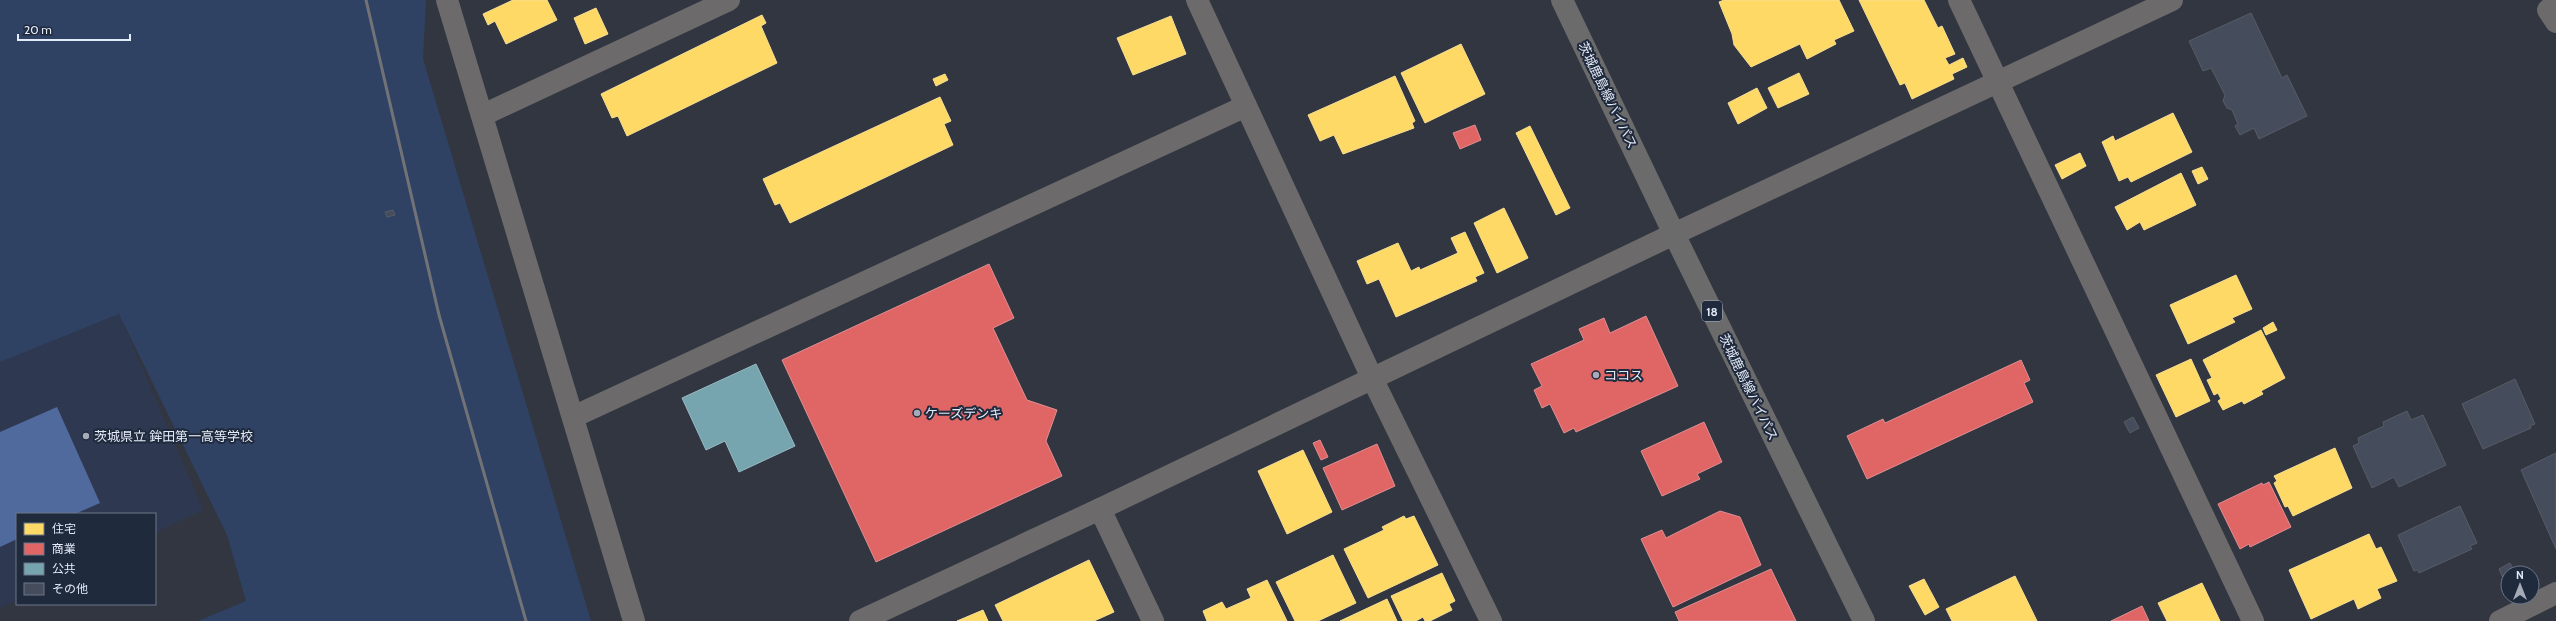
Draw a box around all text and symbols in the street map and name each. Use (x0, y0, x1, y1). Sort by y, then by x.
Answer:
scale bar (18, 16, 130, 42)
text: 20 m (24, 22, 52, 37)
street label: 茨城鹿島線バイパス (1575, 39, 1641, 151)
road number: 18 (1702, 301, 1722, 321)
street label: 茨城鹿島線バイパス (1716, 331, 1782, 443)
place label: ココス (1604, 367, 1643, 383)
marker: ココス (1591, 370, 1601, 380)
place label: ケーズデンキ (925, 405, 1002, 421)
marker: ケーズデンキ (912, 408, 922, 418)
place label: 茨城県立 鉾田第一高等学校 (94, 428, 253, 444)
marker: 茨城県立 鉾田第一高等学校 (81, 431, 91, 441)
legend (16, 513, 156, 605)
text: 住宅 (52, 521, 76, 536)
text: 商業 (52, 541, 76, 556)
text: 公共 (52, 561, 76, 576)
north arrow (2500, 565, 2540, 605)
text: N (2516, 568, 2524, 582)
text: その他 (52, 581, 88, 596)

